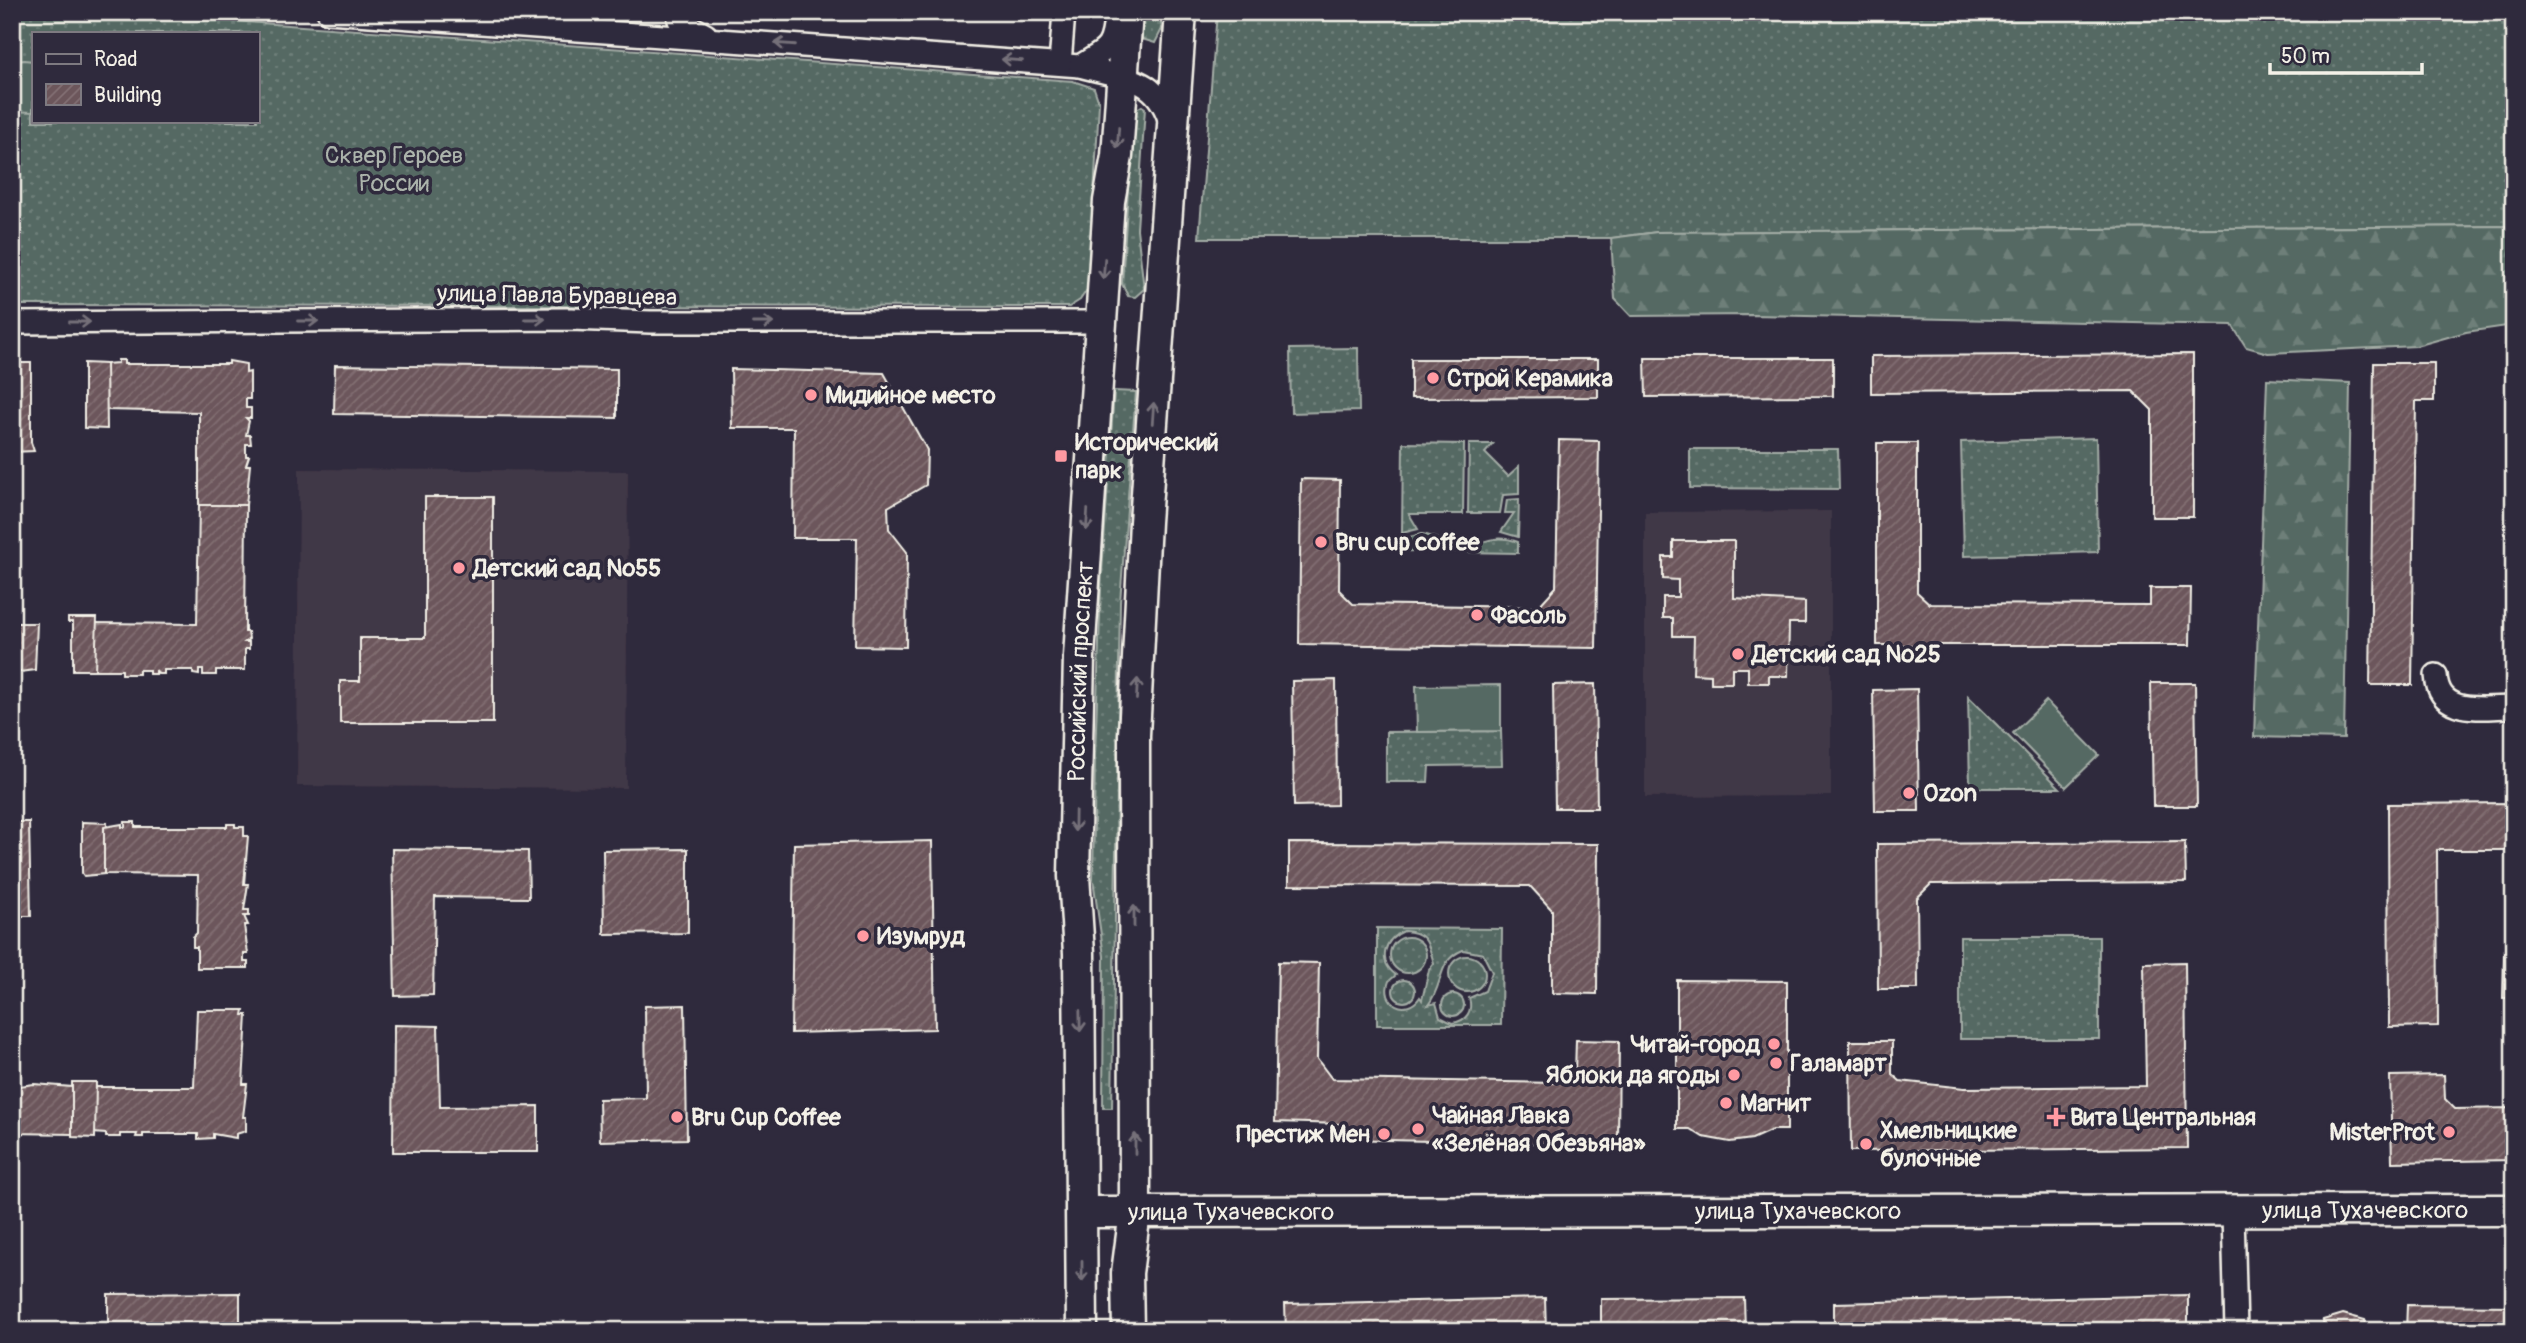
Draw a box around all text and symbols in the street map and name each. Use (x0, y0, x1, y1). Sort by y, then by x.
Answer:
legend (32, 32, 259, 122)
scale bar (2270, 32, 2423, 76)
one-way arrow (774, 37, 797, 50)
text: 50 m (2281, 43, 2330, 70)
text: Road (94, 46, 138, 73)
one-way arrow (1001, 53, 1024, 66)
text: Building (94, 82, 161, 109)
one-way arrow (1111, 127, 1124, 149)
park label: Сквер Героев России (325, 141, 463, 198)
one-way arrow (1097, 257, 1110, 280)
street label: улица Павла Буравцева (436, 279, 677, 312)
one-way arrow (524, 312, 547, 326)
one-way arrow (296, 314, 319, 328)
one-way arrow (69, 315, 92, 329)
one-way arrow (751, 316, 774, 330)
place label: Строй Керамика (1447, 364, 1613, 393)
marker: Строй Керамика (1425, 370, 1441, 386)
place label: Мидийное место (825, 381, 996, 410)
marker: Мидийное место (803, 387, 819, 403)
one-way arrow (1147, 402, 1160, 425)
place label: Исторический парк (1075, 428, 1219, 485)
marker: Исторический парк (1053, 448, 1069, 464)
one-way arrow (1081, 508, 1094, 531)
place label: Bru cup coffee (1335, 528, 1481, 557)
marker: Bru cup coffee (1313, 534, 1329, 550)
place label: Детский сад №55 (471, 554, 661, 583)
marker: Детский сад №55 (451, 560, 467, 576)
street label: Российский проспект (1062, 560, 1100, 782)
place label: Фасоль (1490, 601, 1567, 630)
marker: Фасоль (1469, 607, 1485, 623)
place label: Детский сад №25 (1750, 640, 1941, 669)
marker: Детский сад №25 (1730, 646, 1746, 662)
one-way arrow (1130, 678, 1143, 701)
place label: Ozon (1923, 779, 1977, 808)
marker: Ozon (1901, 785, 1917, 801)
one-way arrow (1068, 809, 1082, 832)
one-way arrow (1127, 905, 1141, 928)
place label: Изумруд (877, 922, 966, 951)
marker: Изумруд (855, 928, 871, 944)
one-way arrow (1073, 1009, 1087, 1032)
place label: Читай-город (1630, 1030, 1761, 1059)
marker: Читай-город (1766, 1036, 1782, 1052)
place label: Галамарт (1790, 1049, 1888, 1078)
marker: Галамарт (1768, 1055, 1784, 1071)
place label: Яблоки да ягоды (1546, 1061, 1720, 1090)
marker: Яблоки да ягоды (1726, 1067, 1742, 1083)
place label: Магнит (1740, 1089, 1812, 1118)
marker: Магнит (1718, 1095, 1734, 1111)
place label: Чайная Лавка «Зелёная Обезьяна» (1432, 1101, 1646, 1158)
place label: Bru Cup Coffee (691, 1103, 842, 1132)
place label: Вита Центральная (2070, 1103, 2256, 1132)
marker: Bru Cup Coffee (669, 1109, 685, 1125)
marker: Вита Центральная (2048, 1109, 2064, 1125)
place label: Хмельницкие булочные (1880, 1116, 2018, 1173)
place label: MisterProt (2329, 1118, 2436, 1147)
place label: Престиж Мен (1236, 1120, 1370, 1149)
marker: Чайная Лавка «Зелёная Обезьяна» (1410, 1121, 1426, 1137)
marker: MisterProt (2441, 1124, 2457, 1140)
marker: Престиж Мен (1376, 1126, 1392, 1142)
one-way arrow (1128, 1133, 1141, 1156)
marker: Хмельницкие булочные (1858, 1136, 1874, 1152)
street label: улица Тухачевского (2261, 1196, 2468, 1225)
street label: улица Тухачевского (1694, 1197, 1901, 1226)
street label: улица Тухачевского (1127, 1198, 1334, 1227)
one-way arrow (1075, 1260, 1089, 1283)

